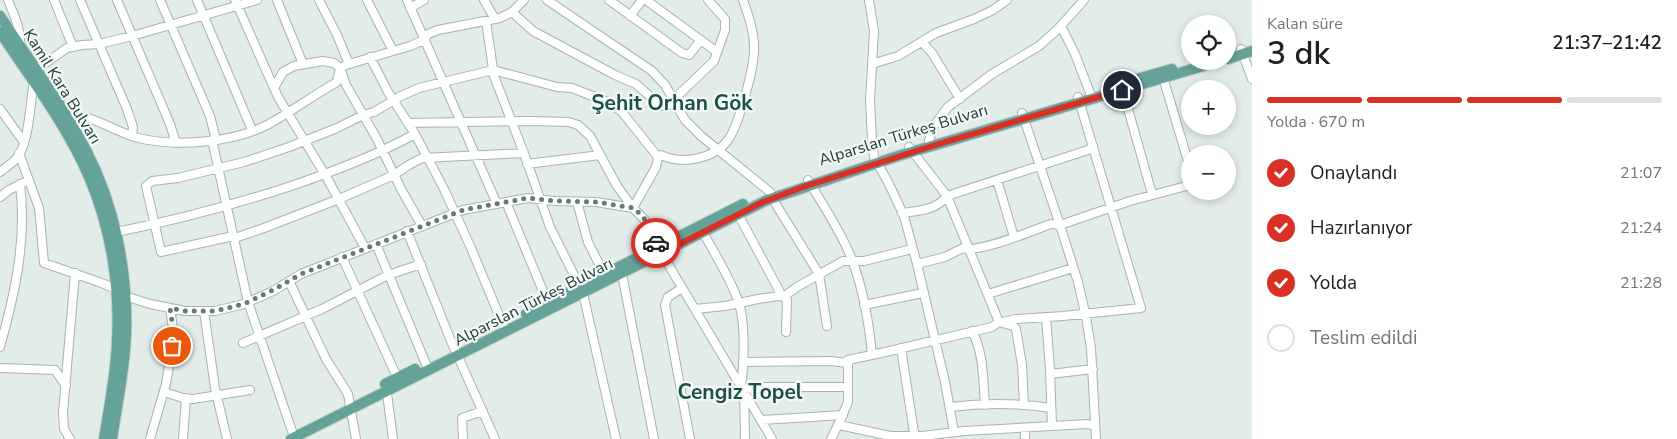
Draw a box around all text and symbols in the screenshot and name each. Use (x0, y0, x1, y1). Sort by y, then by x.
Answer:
text: Kalan süre (1267, 13, 1343, 35)
map controls (1181, 15, 1236, 200)
button: locate (1181, 15, 1236, 70)
street label: Kamil Kara Bulvarı (18, 25, 106, 148)
text: 21:37–21:42 (1552, 30, 1662, 56)
text: 3 dk (1267, 32, 1330, 75)
pin (1101, 69, 1143, 111)
icon: home (1108, 76, 1136, 104)
button: + (1181, 80, 1236, 135)
district label: Şehit Orhan Gök (591, 89, 753, 117)
street label: Alparslan Türkeş Bulvarı (816, 99, 990, 171)
text: Yolda · 670 m (1267, 111, 1365, 133)
button: − (1181, 145, 1236, 200)
icon: check (1267, 159, 1295, 187)
text: Onaylandı (1310, 160, 1397, 186)
text: 21:07 (1620, 162, 1662, 184)
icon: check (1267, 214, 1295, 242)
text: Hazırlanıyor (1310, 215, 1412, 241)
text: 21:24 (1620, 217, 1662, 239)
courier (631, 218, 681, 268)
icon: car (642, 229, 670, 257)
street label: Alparslan Türkeş Bulvarı (450, 252, 617, 352)
icon: check (1267, 269, 1295, 297)
text: Yolda (1310, 270, 1357, 296)
text: 21:28 (1620, 272, 1662, 294)
pin (151, 325, 193, 367)
text: Teslim edildi (1310, 325, 1417, 351)
icon: bag (158, 332, 186, 360)
district label: Cengiz Topel (677, 378, 803, 406)

